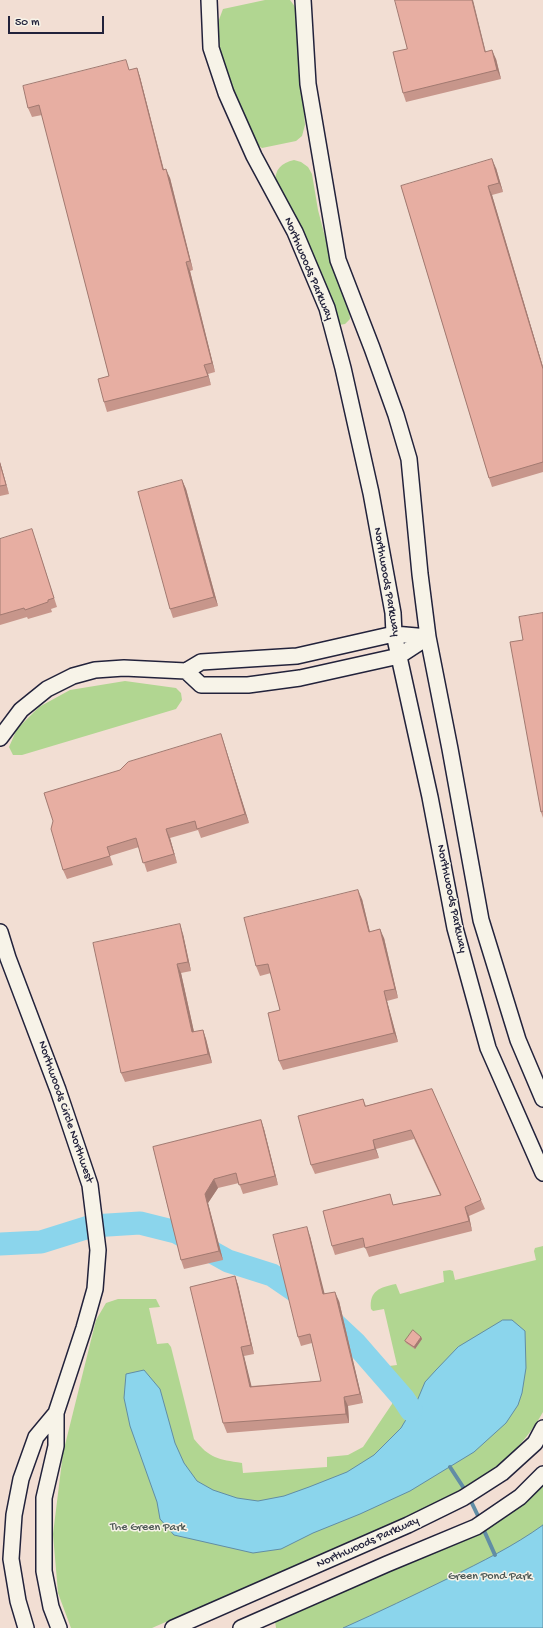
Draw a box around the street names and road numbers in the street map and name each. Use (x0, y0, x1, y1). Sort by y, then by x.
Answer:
street label: Northwoods Parkway (280, 215, 336, 323)
street label: Northwoods Parkway (369, 526, 403, 638)
street label: Northwoods Parkway (432, 843, 470, 955)
street label: Northwoods Circle Northwest (34, 1039, 96, 1185)
street label: Northwoods Parkway (315, 1514, 421, 1572)

